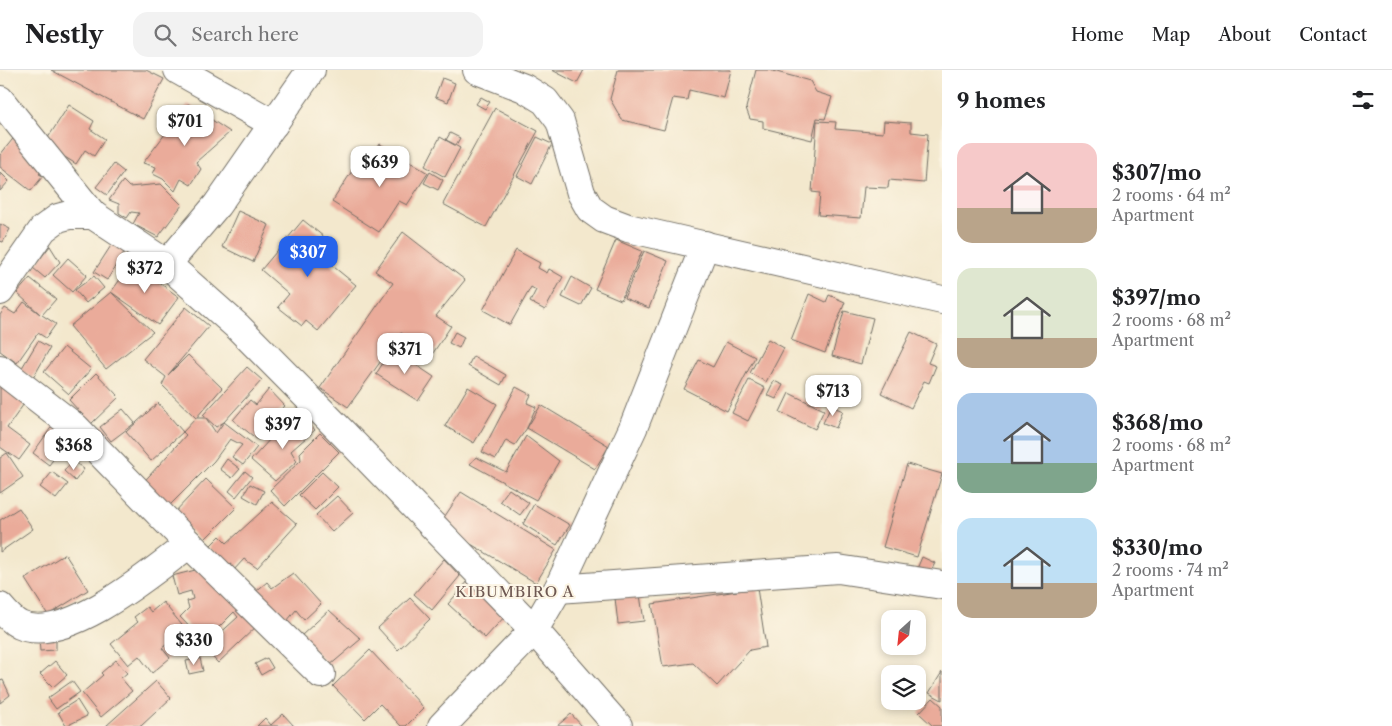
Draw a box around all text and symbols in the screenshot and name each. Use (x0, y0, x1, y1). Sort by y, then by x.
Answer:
search box (133, 12, 483, 57)
text: Nestly (25, 20, 103, 49)
icon: search (151, 21, 179, 49)
text: Search here (191, 23, 299, 46)
text: Home (1071, 24, 1124, 46)
text: Map (1152, 24, 1190, 46)
text: About (1218, 24, 1271, 46)
text: Contact (1299, 24, 1367, 46)
icon: filters (1349, 86, 1377, 114)
text: 9 homes (957, 88, 1046, 113)
pin: $701 (155, 104, 215, 147)
text: $701 (168, 111, 202, 131)
pin: $639 (350, 146, 410, 188)
text: $639 (361, 152, 399, 172)
text: $307/mo (1112, 160, 1201, 185)
icon: home (997, 163, 1057, 223)
text: 2 rooms · 64 m² (1112, 185, 1231, 205)
text: Apartment (1112, 205, 1194, 225)
pin: $307 (278, 236, 338, 278)
text: $307 (290, 242, 326, 262)
pin: $372 (115, 252, 175, 294)
text: $372 (127, 258, 163, 278)
text: $397/mo (1112, 285, 1201, 310)
icon: home (997, 288, 1057, 348)
text: 2 rooms · 68 m² (1112, 310, 1231, 330)
text: Apartment (1112, 330, 1194, 350)
pin: $371 (375, 332, 435, 375)
text: $371 (388, 339, 422, 359)
pin: $713 (803, 374, 863, 417)
text: $713 (816, 381, 850, 401)
pin: $397 (253, 408, 313, 450)
text: $368/mo (1112, 410, 1203, 435)
icon: home (997, 413, 1057, 473)
text: $397 (265, 414, 301, 434)
pin: $368 (44, 428, 104, 471)
text: $368 (55, 435, 93, 455)
text: 2 rooms · 68 m² (1112, 435, 1231, 455)
text: Apartment (1112, 455, 1194, 475)
text: $330/mo (1112, 535, 1203, 560)
icon: home (997, 538, 1057, 598)
text: 2 rooms · 74 m² (1112, 560, 1229, 580)
text: Apartment (1112, 580, 1194, 600)
district label: KIBUMBIRO A (455, 582, 575, 601)
north arrow (881, 610, 926, 655)
map controls (881, 610, 926, 710)
pin: $330 (164, 624, 224, 666)
text: $330 (175, 630, 213, 650)
button: layers (881, 665, 926, 710)

